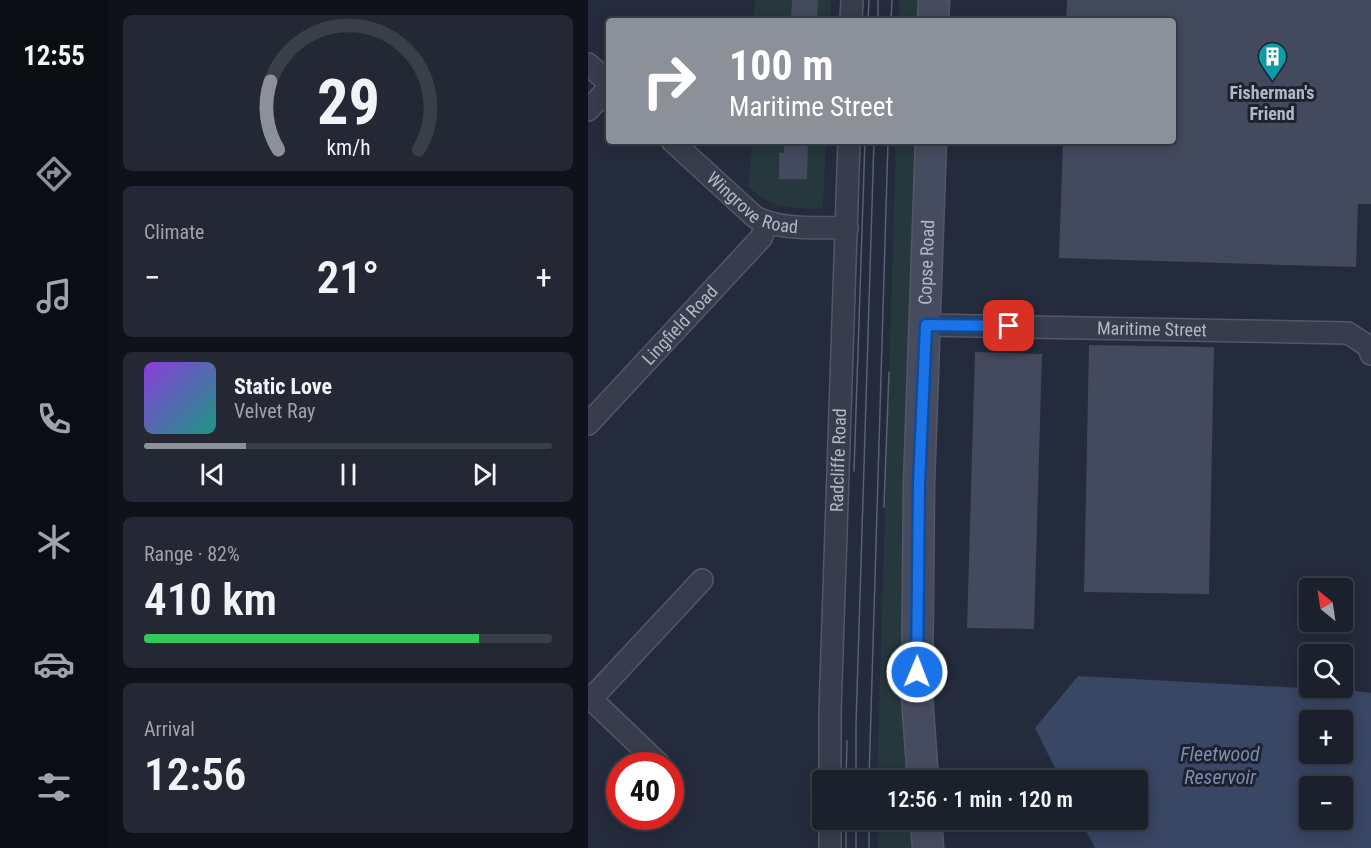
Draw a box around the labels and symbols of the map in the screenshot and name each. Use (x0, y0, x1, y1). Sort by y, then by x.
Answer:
building icon: Fisherman's Friend (1256, 40, 1288, 82)
place label: Fisherman's Friend (1230, 82, 1314, 124)
street label: Wingrove Road (703, 167, 799, 237)
street label: Copse Road (914, 219, 938, 305)
street label: Lingfield Road (638, 281, 722, 369)
pin (983, 300, 1034, 351)
street label: Maritime Street (1097, 317, 1207, 340)
street label: Radcliffe Road (826, 408, 850, 512)
north arrow (1299, 578, 1353, 632)
position arrow (885, 640, 949, 704)
water label: Fleetwood Reservoir (1180, 742, 1260, 789)
speed limit sign: 40 (606, 752, 684, 830)

